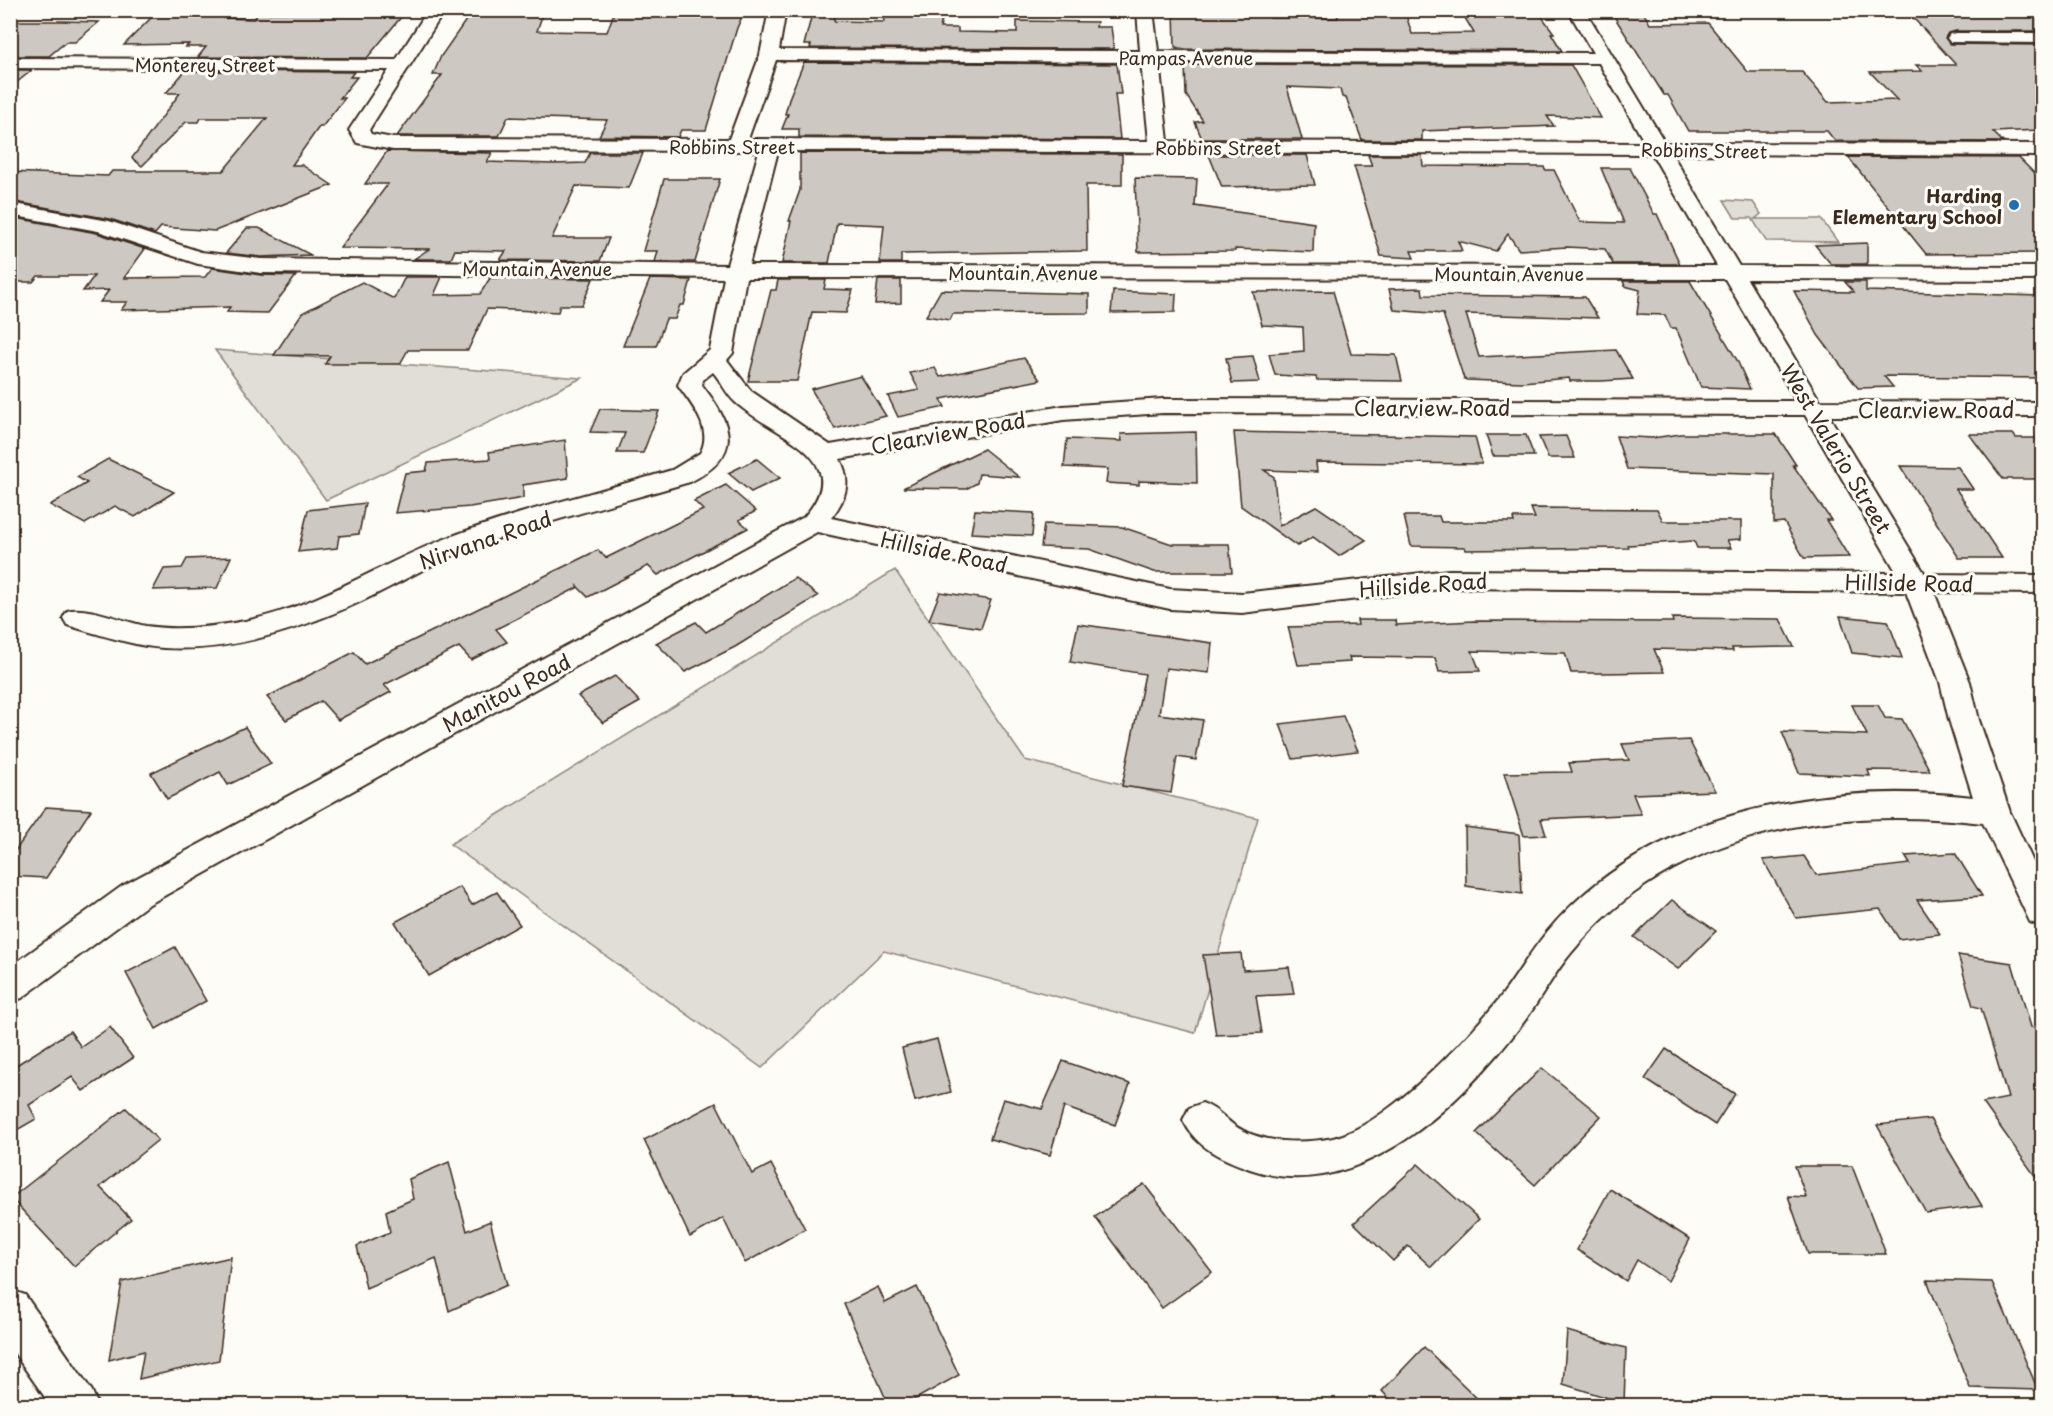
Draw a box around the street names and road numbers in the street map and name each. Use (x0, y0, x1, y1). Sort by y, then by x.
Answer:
street label: Pampas Avenue (1119, 44, 1254, 71)
street label: Monterey Street (135, 51, 275, 78)
street label: Robbins Street (669, 133, 795, 160)
street label: Robbins Street (1155, 134, 1281, 161)
street label: Robbins Street (1641, 135, 1767, 165)
street label: Mountain Avenue (462, 255, 612, 282)
street label: Mountain Avenue (948, 259, 1098, 286)
street label: Mountain Avenue (1434, 260, 1584, 287)
street label: West Valerio Street (1773, 357, 1901, 539)
street label: Clearview Road (1354, 391, 1510, 423)
street label: Clearview Road (1858, 393, 2014, 425)
street label: Clearview Road (868, 403, 1028, 461)
street label: Nirvana Road (414, 501, 556, 577)
street label: Hillside Road (878, 522, 1010, 580)
street label: Hillside Road (1358, 564, 1488, 604)
street label: Hillside Road (1844, 565, 1974, 599)
street label: Manitou Road (436, 645, 576, 739)

